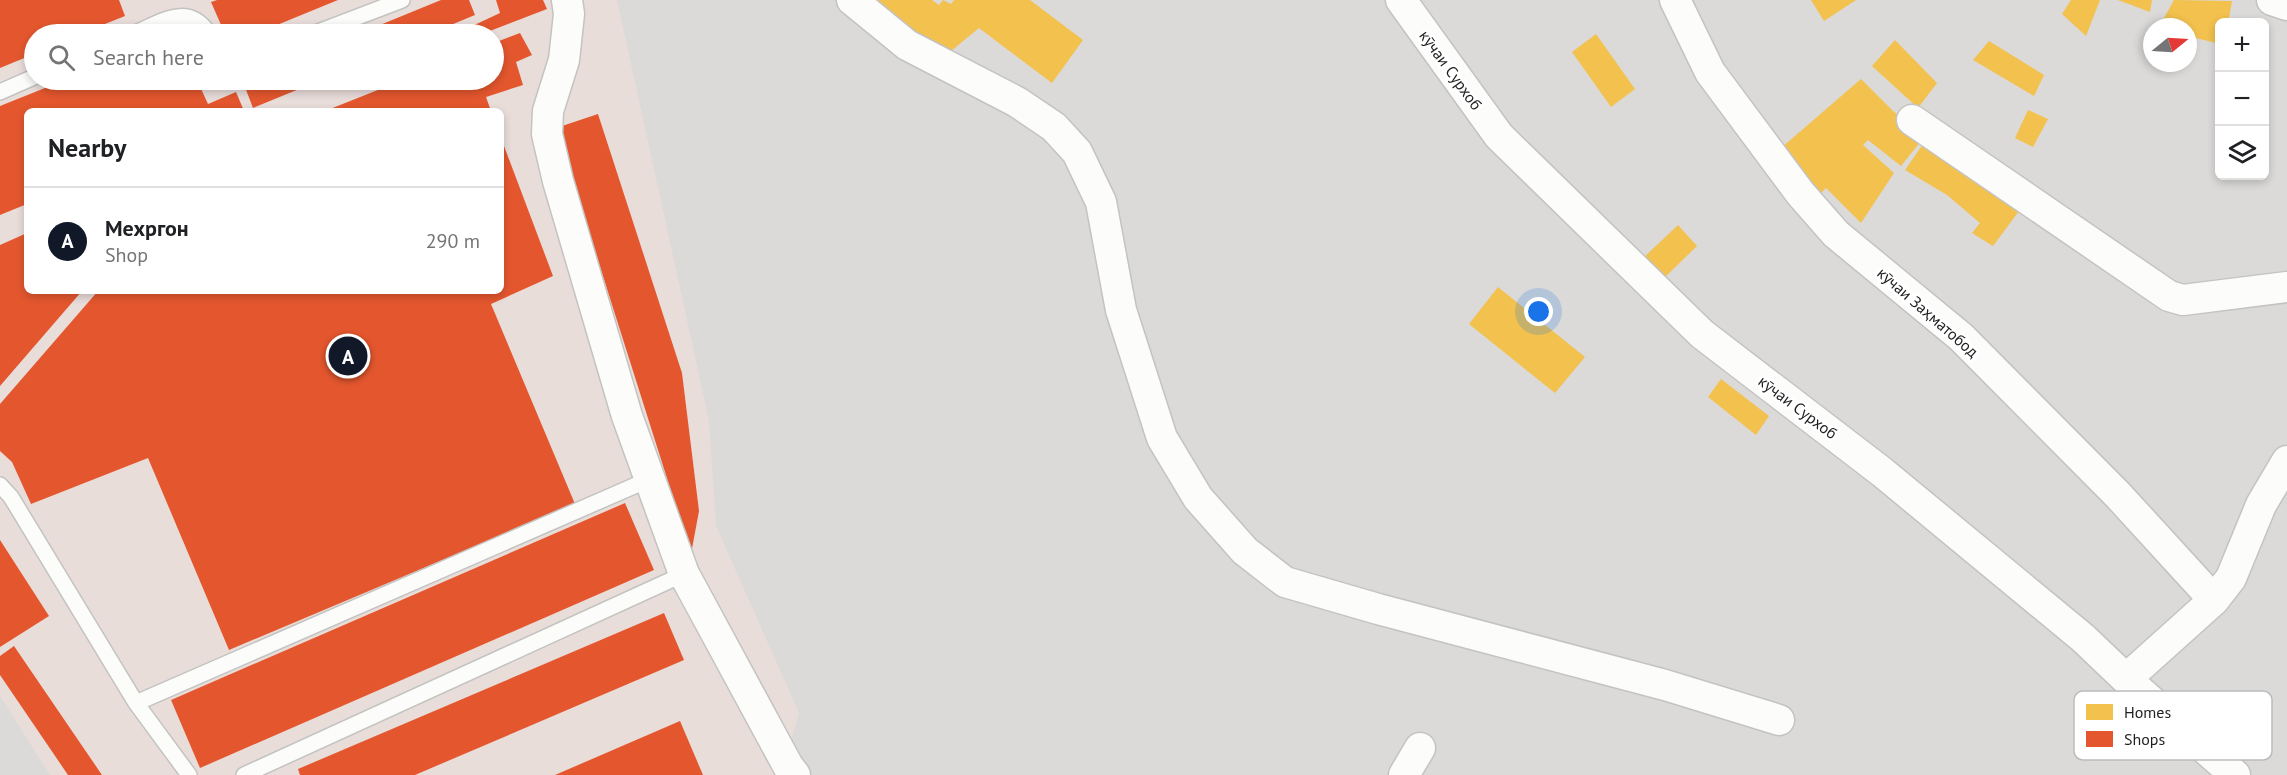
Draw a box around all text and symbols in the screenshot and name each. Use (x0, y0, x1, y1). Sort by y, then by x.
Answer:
north arrow (2143, 18, 2197, 72)
map controls (2215, 18, 2269, 180)
button: + (2215, 18, 2269, 72)
search box (24, 24, 504, 90)
street label: кӯчаи Сурхоб (1415, 26, 1487, 114)
icon: search (45, 41, 78, 74)
text: Search here (93, 43, 204, 71)
button: − (2215, 72, 2269, 126)
button: layers (2215, 126, 2269, 180)
text: Nearby (48, 131, 126, 164)
text: Мехргон (105, 214, 189, 242)
text: A (61, 228, 74, 254)
text: 290 m (426, 228, 480, 254)
text: Shop (105, 242, 148, 268)
street label: кӯчаи Заҳматобод (1873, 263, 1983, 362)
your location (1524, 297, 1553, 326)
pin: A (328, 334, 368, 378)
street label: кӯчаи Сурхоб (1755, 371, 1841, 443)
legend (2074, 691, 2272, 760)
text: Homes (2124, 702, 2171, 722)
text: Shops (2124, 729, 2165, 749)

